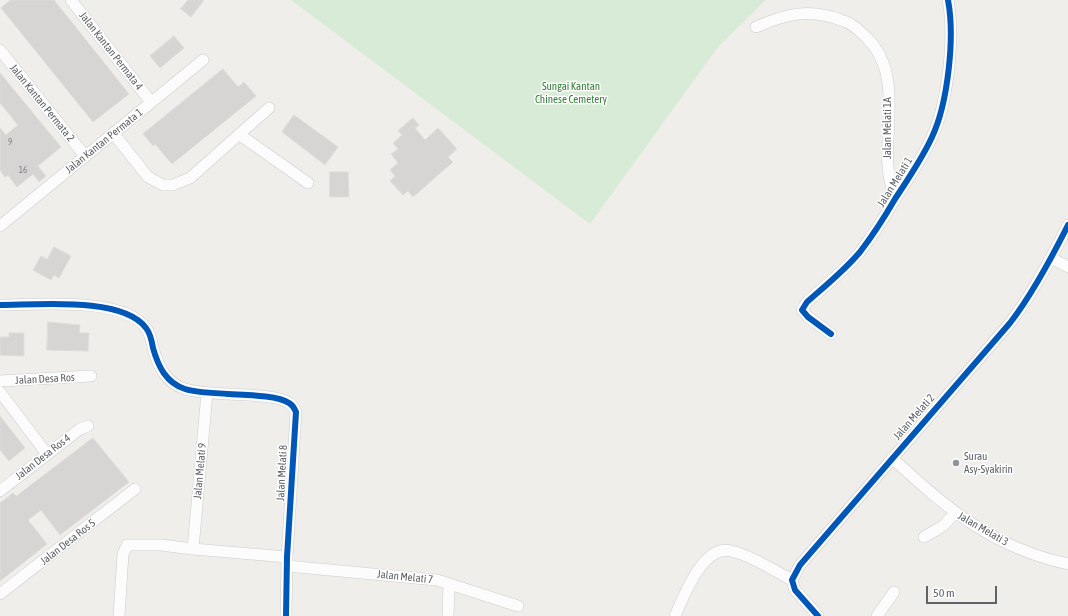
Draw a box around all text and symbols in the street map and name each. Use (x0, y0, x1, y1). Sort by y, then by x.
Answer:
street label: Jalan Kantan Permata 4 (76, 9, 146, 93)
street label: Jalan Kantan Permata 2 (7, 62, 77, 144)
park label: Sungai Kantan Chinese Cemetery (535, 80, 607, 106)
street label: Jalan Melati 1A (881, 97, 895, 159)
street label: Jalan Kantan Permata 1 (63, 106, 145, 176)
house number: 9 (8, 137, 12, 147)
street label: Jalan Melati 1 (874, 155, 916, 209)
house number: 16 (19, 165, 27, 175)
street label: Jalan Desa Ros (15, 371, 75, 387)
street label: Jalan Melati 2 (891, 391, 937, 443)
street label: Jalan Desa Ros 4 (13, 431, 73, 483)
street label: Jalan Melati 9 (191, 442, 209, 500)
street label: Jalan Melati 8 (274, 445, 290, 501)
place label: Surau Asy-Syakirin (964, 450, 1013, 476)
marker: Surau Asy-Syakirin (951, 458, 961, 468)
street label: Jalan Melati 3 (955, 509, 1011, 549)
street label: Jalan Desa Ros 5 (38, 516, 98, 568)
street label: Jalan Melati 7 (376, 567, 434, 587)
scale bar (928, 578, 999, 604)
text: 50 m (933, 586, 955, 600)

